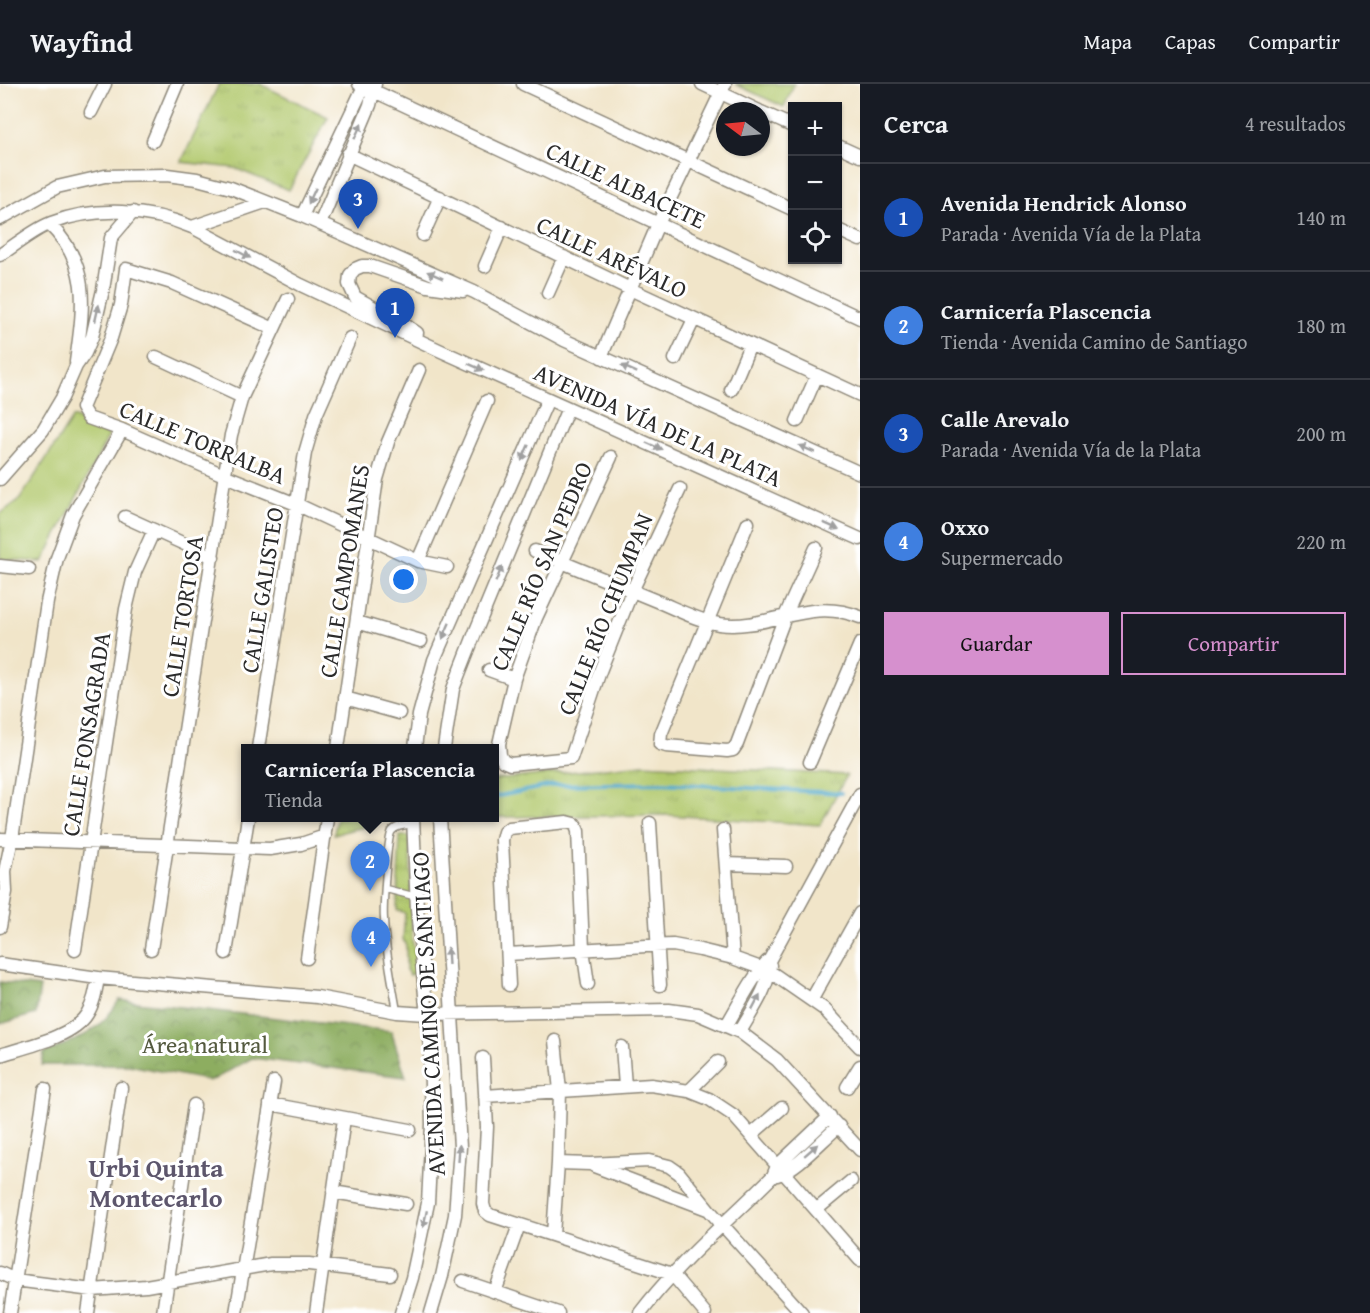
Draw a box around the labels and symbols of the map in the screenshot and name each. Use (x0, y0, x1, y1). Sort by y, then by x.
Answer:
north arrow (716, 102, 770, 156)
one-way arrow (354, 123, 363, 140)
street label: CALLE ALBACETE (540, 133, 712, 237)
pin: 3 (338, 180, 378, 229)
one-way arrow (308, 187, 317, 204)
street label: CALLE ARÉVALO (531, 207, 693, 307)
one-way arrow (235, 250, 252, 259)
one-way arrow (425, 270, 443, 280)
pin: 1 (376, 288, 414, 338)
one-way arrow (93, 303, 103, 322)
street label: AVENIDA VÍA DE LA PLATA (528, 354, 788, 496)
one-way arrow (467, 362, 484, 371)
one-way arrow (620, 365, 637, 374)
street label: CALLE TORRALBA (114, 391, 292, 493)
one-way arrow (645, 442, 662, 451)
one-way arrow (520, 444, 530, 462)
one-way arrow (797, 444, 815, 454)
street label: CALLE RÍO SAN PEDRO (481, 456, 601, 676)
street label: CALLE CAMPOMANES (310, 462, 378, 680)
street label: CALLE GALISTEO (232, 505, 292, 675)
street label: CALLE RÍO CHUMPAN (549, 508, 662, 720)
one-way arrow (823, 522, 840, 531)
street label: CALLE TORTOSA (152, 532, 212, 699)
one-way arrow (494, 564, 504, 582)
your location (389, 565, 418, 594)
one-way arrow (441, 622, 451, 640)
street label: CALLE FONSAGRADA (53, 629, 120, 839)
pin: 2 (350, 842, 389, 891)
street label: AVENIDA CAMINO DE SANTIAGO (402, 851, 454, 1177)
pin: 4 (352, 918, 391, 967)
one-way arrow (443, 947, 453, 966)
one-way arrow (751, 993, 761, 1010)
park label: Área natural (142, 1027, 268, 1062)
one-way arrow (455, 1143, 464, 1162)
one-way arrow (803, 1144, 818, 1157)
district label: Urbi Quinta Montecarlo (88, 1148, 224, 1217)
one-way arrow (419, 1210, 429, 1228)

